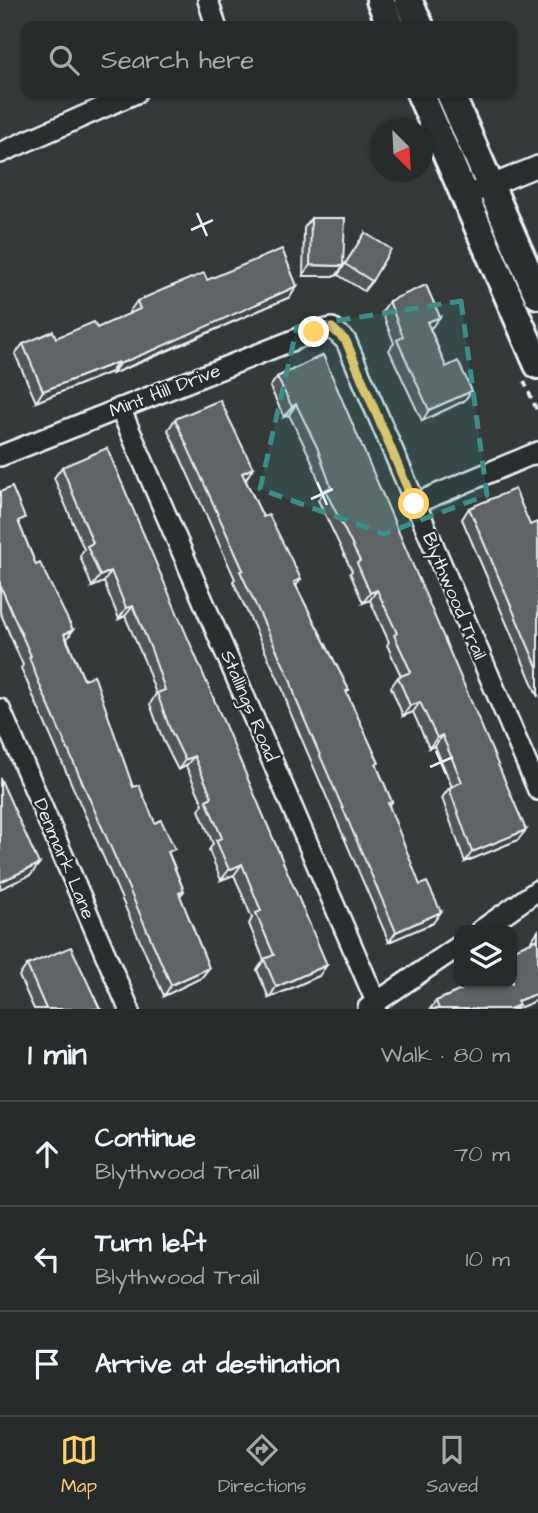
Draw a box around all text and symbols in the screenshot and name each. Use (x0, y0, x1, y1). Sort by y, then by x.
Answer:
search box (21, 21, 517, 98)
icon: search (45, 41, 83, 79)
text: Search here (101, 42, 254, 78)
north arrow (370, 119, 433, 182)
route end (298, 316, 329, 347)
street label: Mint Hill Drive (105, 357, 225, 425)
route start (398, 488, 429, 519)
street label: Blythwood Trail (414, 528, 493, 664)
street label: Stallings Road (213, 646, 285, 766)
street label: Denmark Lane (26, 794, 102, 924)
map controls (454, 925, 517, 988)
button: layers (454, 925, 517, 988)
text: 1 min (28, 1034, 87, 1076)
text: Walk · 80 m (381, 1039, 510, 1071)
text: Continue (95, 1120, 196, 1156)
icon: ahead (28, 1135, 66, 1173)
text: 70 m (454, 1138, 510, 1170)
text: Blythwood Trail (95, 1156, 260, 1188)
text: Turn left (95, 1225, 206, 1261)
icon: left (28, 1240, 66, 1278)
text: 10 m (465, 1243, 510, 1275)
text: Blythwood Trail (95, 1261, 260, 1293)
icon: arrive (28, 1345, 66, 1383)
text: Arrive at destination (95, 1346, 340, 1382)
tab: Map (60, 1431, 98, 1500)
tab: Directions (218, 1431, 306, 1500)
tab: Saved (426, 1431, 478, 1500)

